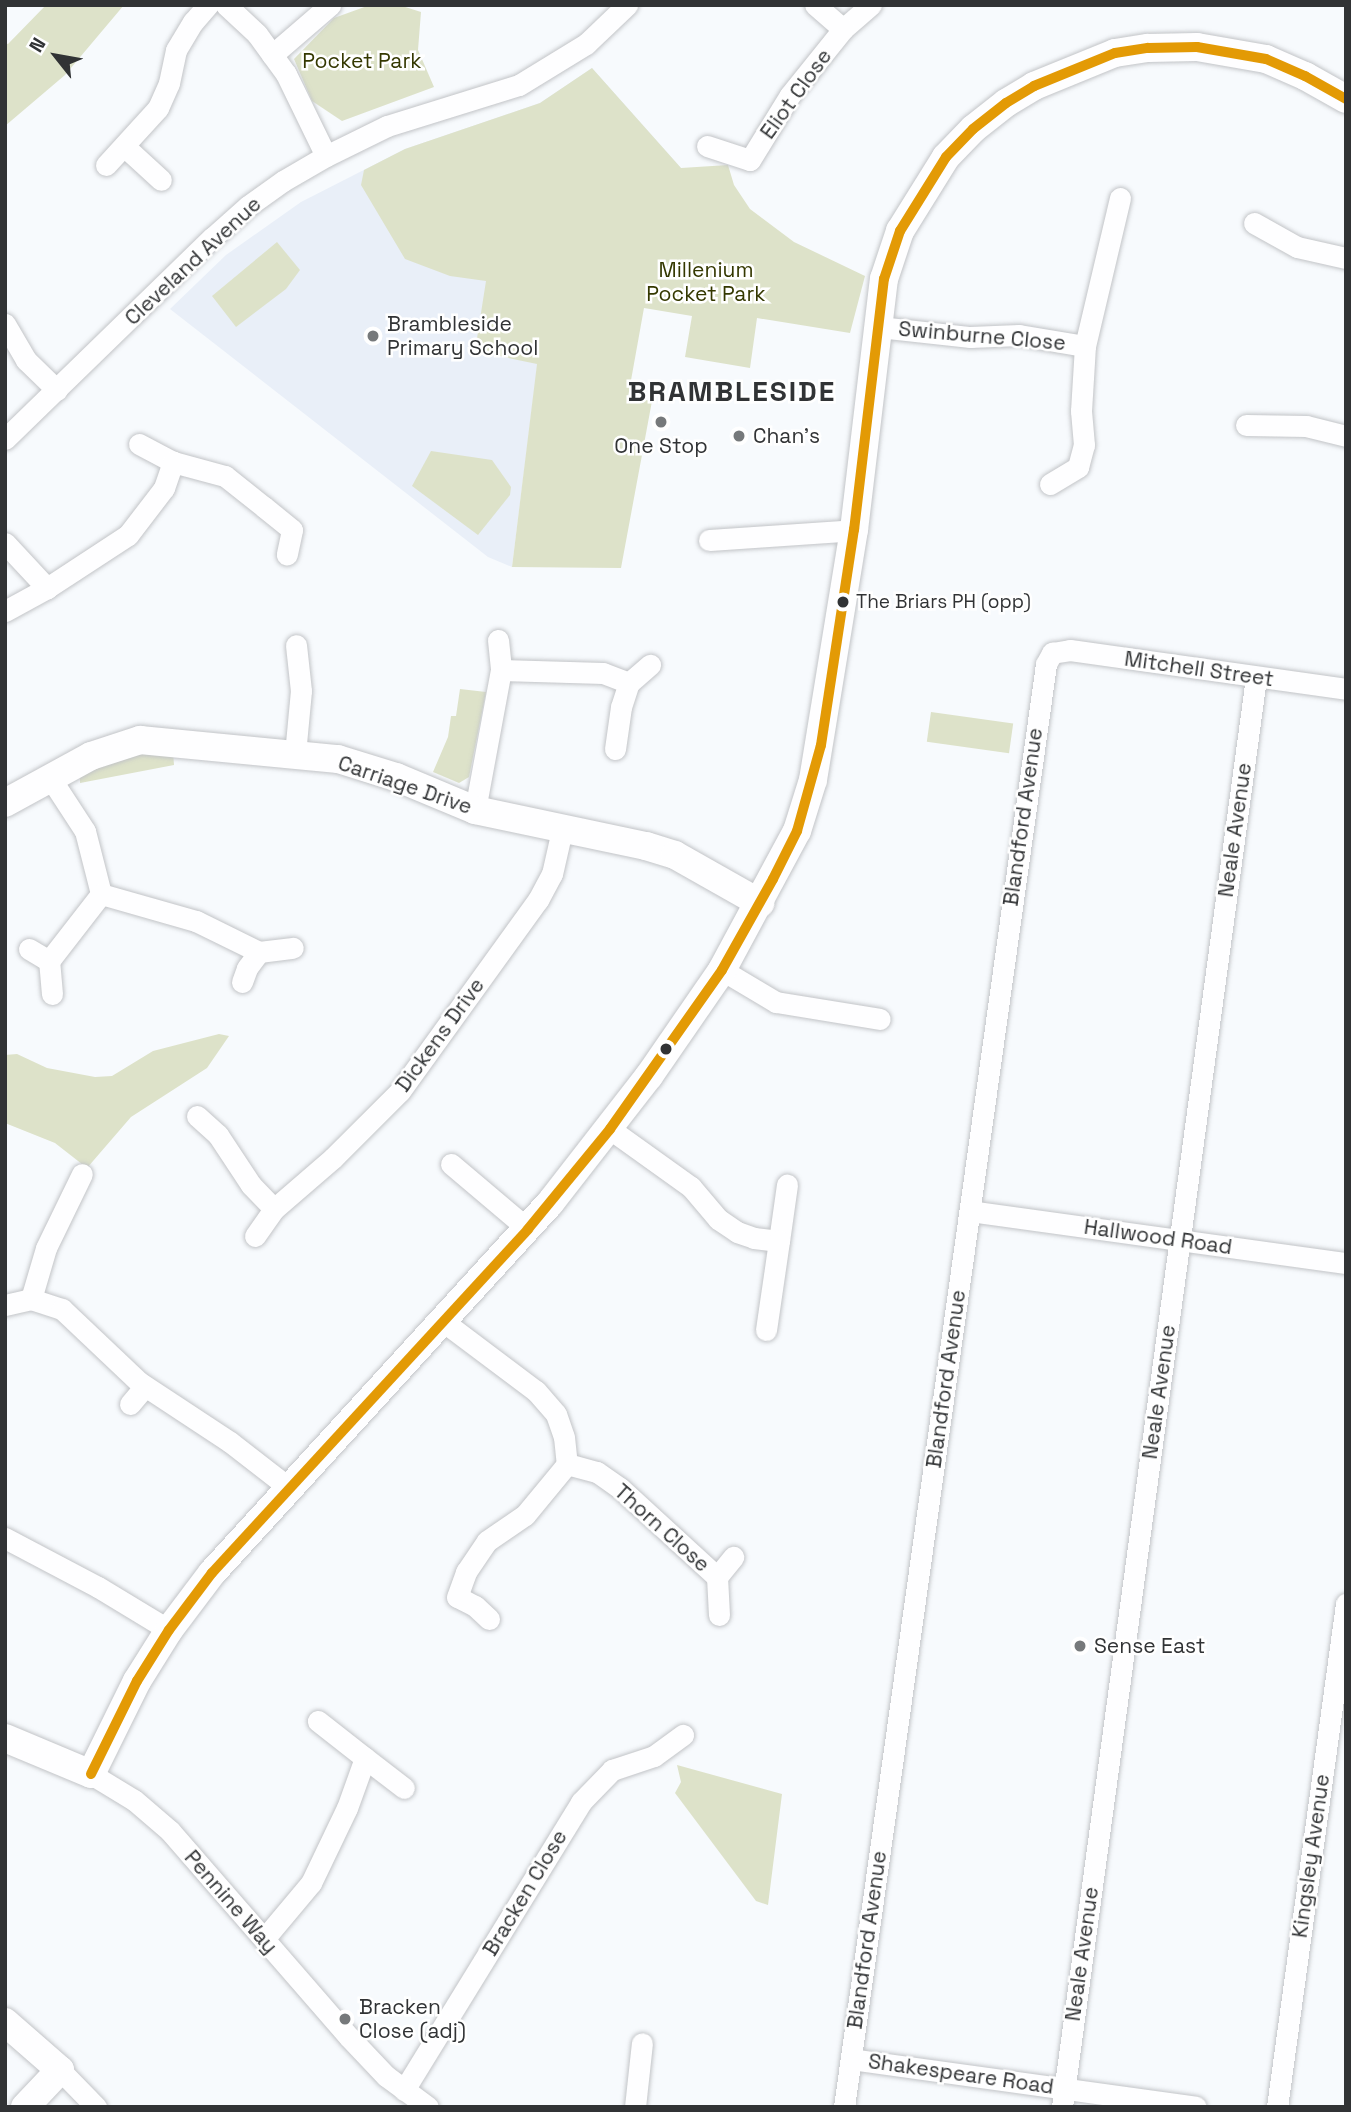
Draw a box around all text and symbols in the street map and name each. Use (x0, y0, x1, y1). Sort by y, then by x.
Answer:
north arrow (21, 21, 91, 91)
text: N (24, 33, 52, 57)
street label: Eliot Close (755, 44, 837, 144)
park label: Pocket Park (302, 48, 422, 74)
street label: Cleveland Avenue (120, 191, 266, 331)
park label: Millenium Pocket Park (646, 257, 766, 307)
place label: Brambleside Primary School (387, 311, 538, 361)
street label: Swinburne Close (897, 316, 1067, 356)
marker: Brambleside Primary School (365, 328, 381, 344)
district label: BRAMBLESIDE (629, 374, 835, 408)
marker: One Stop (653, 414, 669, 430)
place label: Chan's (753, 423, 820, 449)
marker: Chan's (731, 428, 747, 444)
place label: One Stop (614, 433, 708, 459)
place label: The Briars PH (opp) (856, 591, 1031, 613)
marker: The Briars PH (opp) (836, 595, 850, 609)
street label: Mitchell Street (1123, 646, 1275, 692)
street label: Blandford Avenue (998, 726, 1048, 908)
street label: Carriage Drive (335, 750, 475, 820)
street label: Neale Avenue (1213, 761, 1257, 899)
street label: Dickens Drive (390, 973, 490, 1097)
unlabelled marker (659, 1042, 673, 1056)
street label: Hallwood Road (1082, 1214, 1234, 1260)
street label: Blandford Avenue (921, 1288, 971, 1470)
street label: Neale Avenue (1137, 1323, 1181, 1461)
street label: Thorn Close (609, 1479, 715, 1577)
place label: Sense East (1094, 1633, 1205, 1659)
marker: Sense East (1072, 1638, 1088, 1654)
street label: Kingsley Avenue (1287, 1772, 1335, 1940)
street label: Bracken Close (478, 1826, 572, 1960)
street label: Pennine Way (179, 1845, 283, 1959)
street label: Blandford Avenue (842, 1849, 892, 2031)
street label: Neale Avenue (1060, 1885, 1104, 2023)
place label: Bracken Close (adj) (359, 1994, 466, 2044)
marker: Bracken Close (adj) (337, 2011, 353, 2027)
street label: Shakespeare Road (867, 2049, 1055, 2099)

